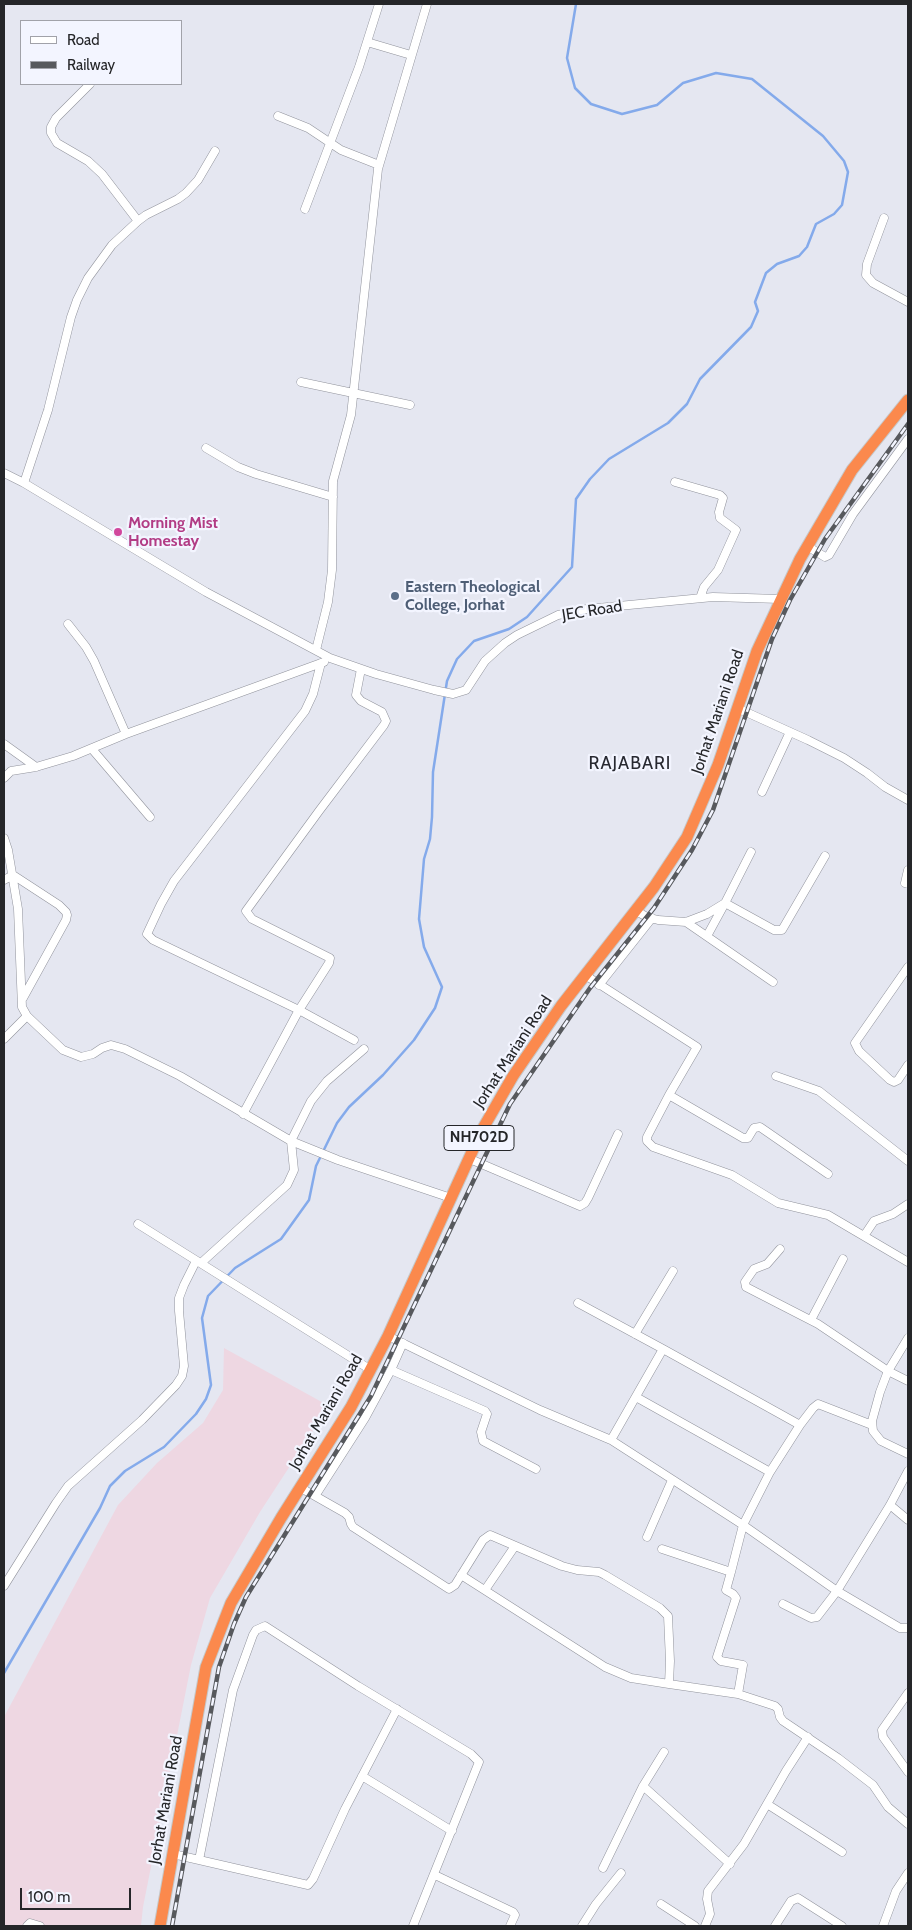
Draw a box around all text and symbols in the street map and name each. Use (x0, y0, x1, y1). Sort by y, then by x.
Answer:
legend (20, 20, 182, 85)
text: Road (67, 31, 100, 49)
text: Railway (67, 56, 115, 74)
place label: Morning Mist Homestay (128, 513, 218, 551)
marker: Morning Mist Homestay (112, 526, 124, 538)
place label: Eastern Theological College, Jorhat (405, 577, 540, 615)
marker: Eastern Theological College, Jorhat (389, 590, 401, 602)
street label: JEC Road (560, 597, 624, 625)
street label: Jorhat Mariani Road (688, 647, 748, 777)
district label: RAJABARI (588, 753, 672, 775)
street label: Jorhat Mariani Road (469, 992, 557, 1112)
road number: NH702D (444, 1126, 514, 1150)
street label: Jorhat Mariani Road (285, 1351, 367, 1473)
street label: Jorhat Mariani Road (145, 1734, 187, 1866)
scale bar (22, 1878, 134, 1910)
text: 100 m (28, 1888, 70, 1906)

